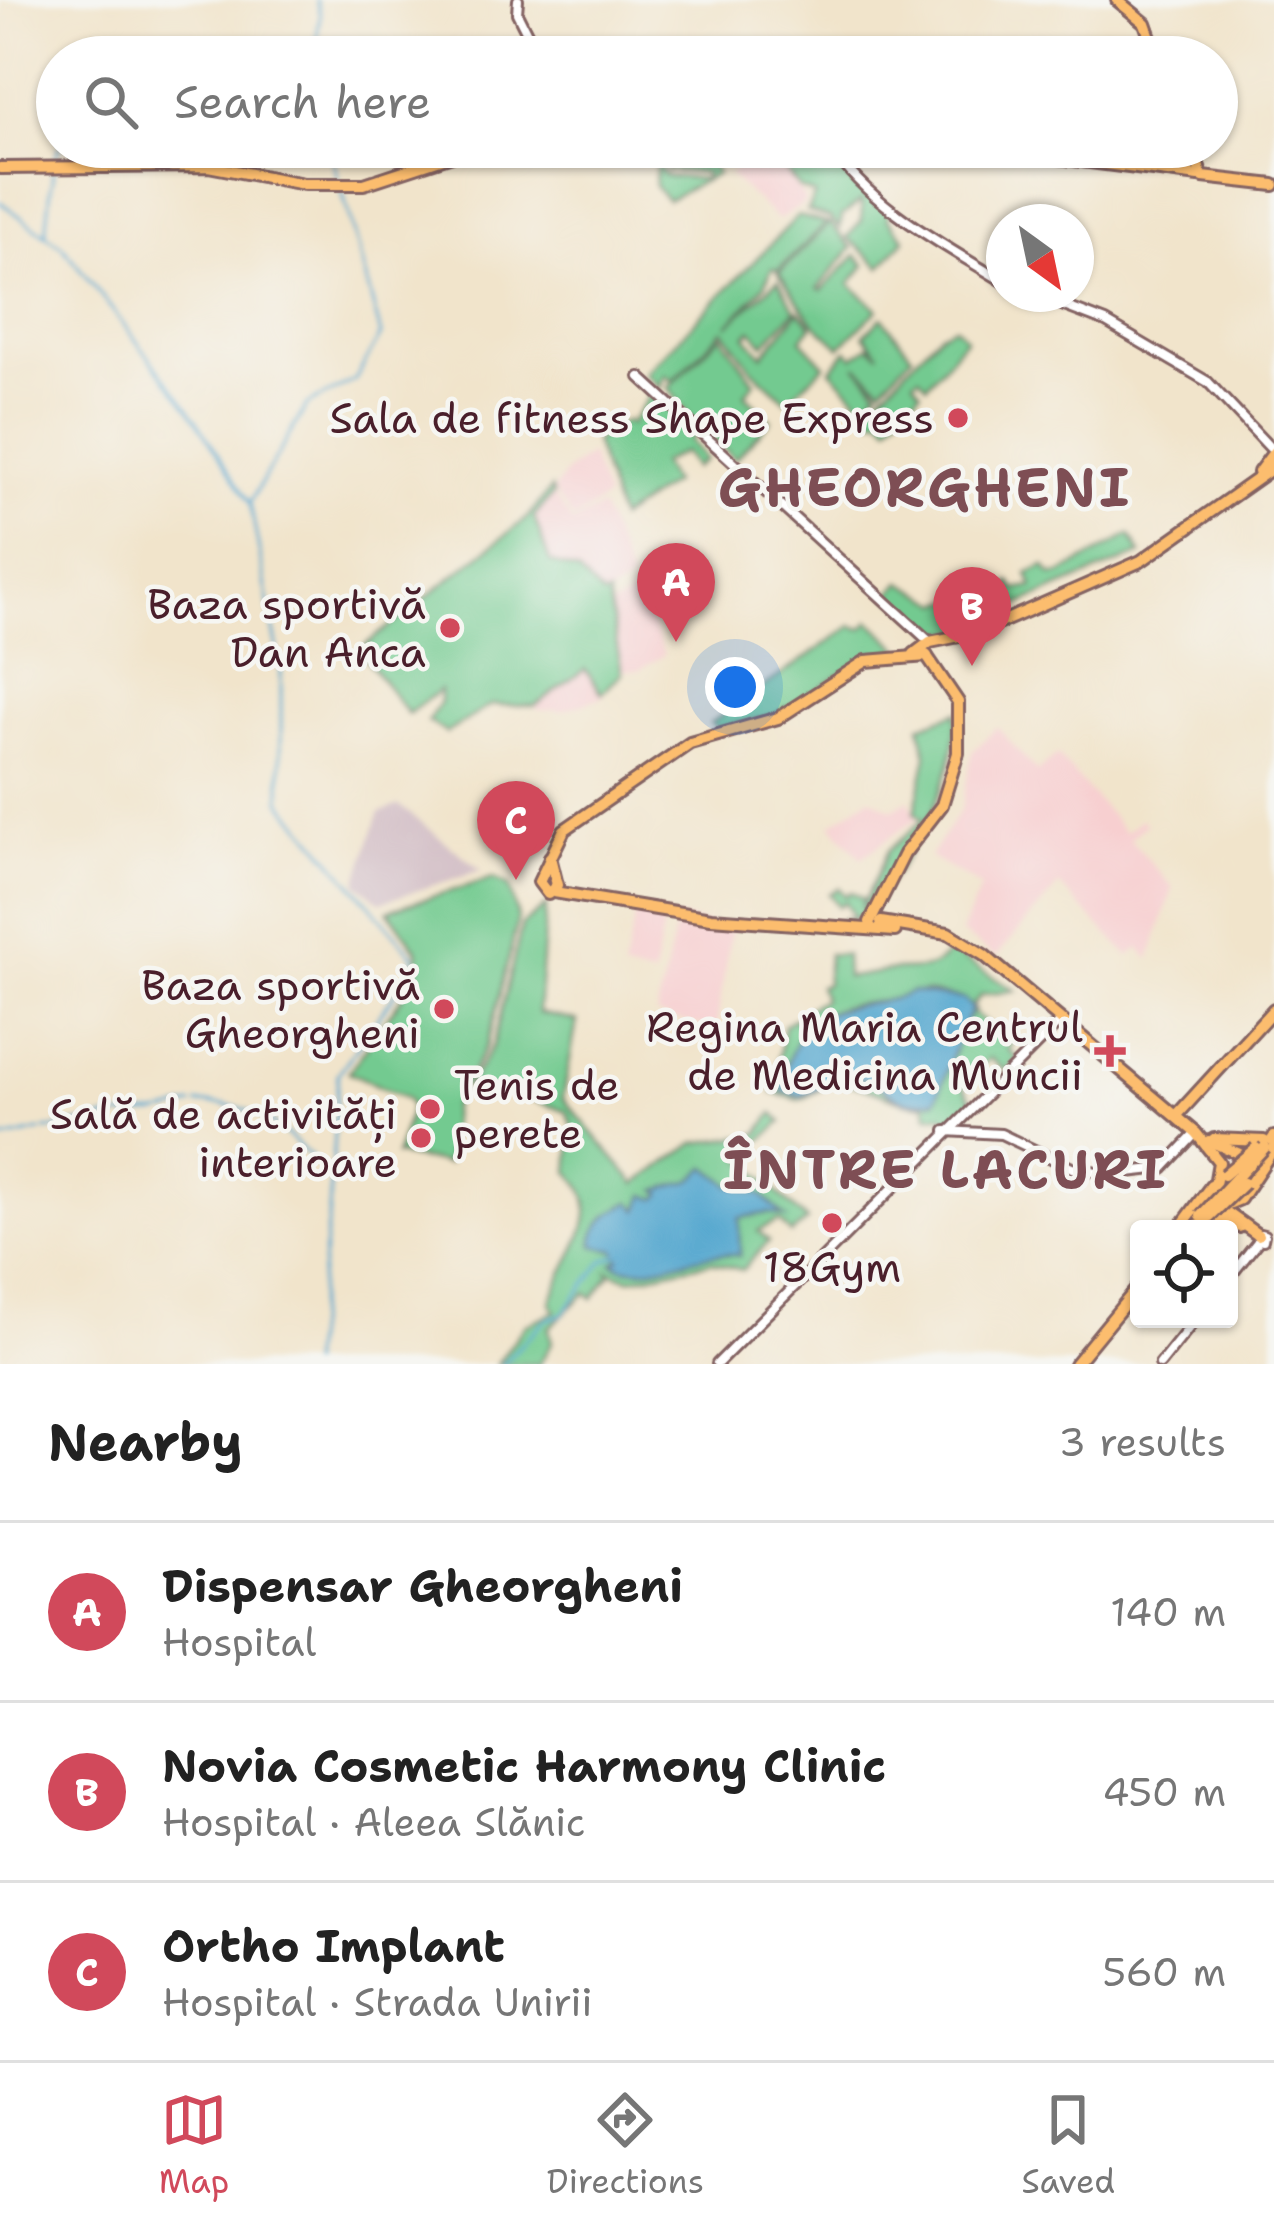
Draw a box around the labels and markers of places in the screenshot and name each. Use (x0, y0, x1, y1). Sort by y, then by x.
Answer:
place label: Sala de fitness Shape Express (330, 390, 934, 446)
marker: Sala de fitness Shape Express (945, 405, 971, 431)
pin: A (637, 543, 715, 642)
pin: B (933, 567, 1011, 666)
place label: Baza sportivă Dan Anca (147, 576, 426, 680)
marker: Baza sportivă Dan Anca (437, 615, 463, 641)
pin: C (477, 781, 555, 880)
place label: Baza sportivă Gheorgheni (141, 957, 420, 1061)
marker: Baza sportivă Gheorgheni (431, 996, 457, 1022)
place label: Regina Maria Centrul de Medicina Muncii (646, 999, 1083, 1103)
marker: Regina Maria Centrul de Medicina Muncii (1094, 1035, 1126, 1067)
place label: Tenis de perete (454, 1057, 620, 1161)
place label: Sală de activități interioare (50, 1086, 397, 1190)
marker: Tenis de perete (417, 1096, 443, 1122)
marker: Sală de activități interioare (408, 1125, 434, 1151)
marker: 18Gym (819, 1210, 845, 1236)
place label: 18Gym (763, 1239, 901, 1295)

